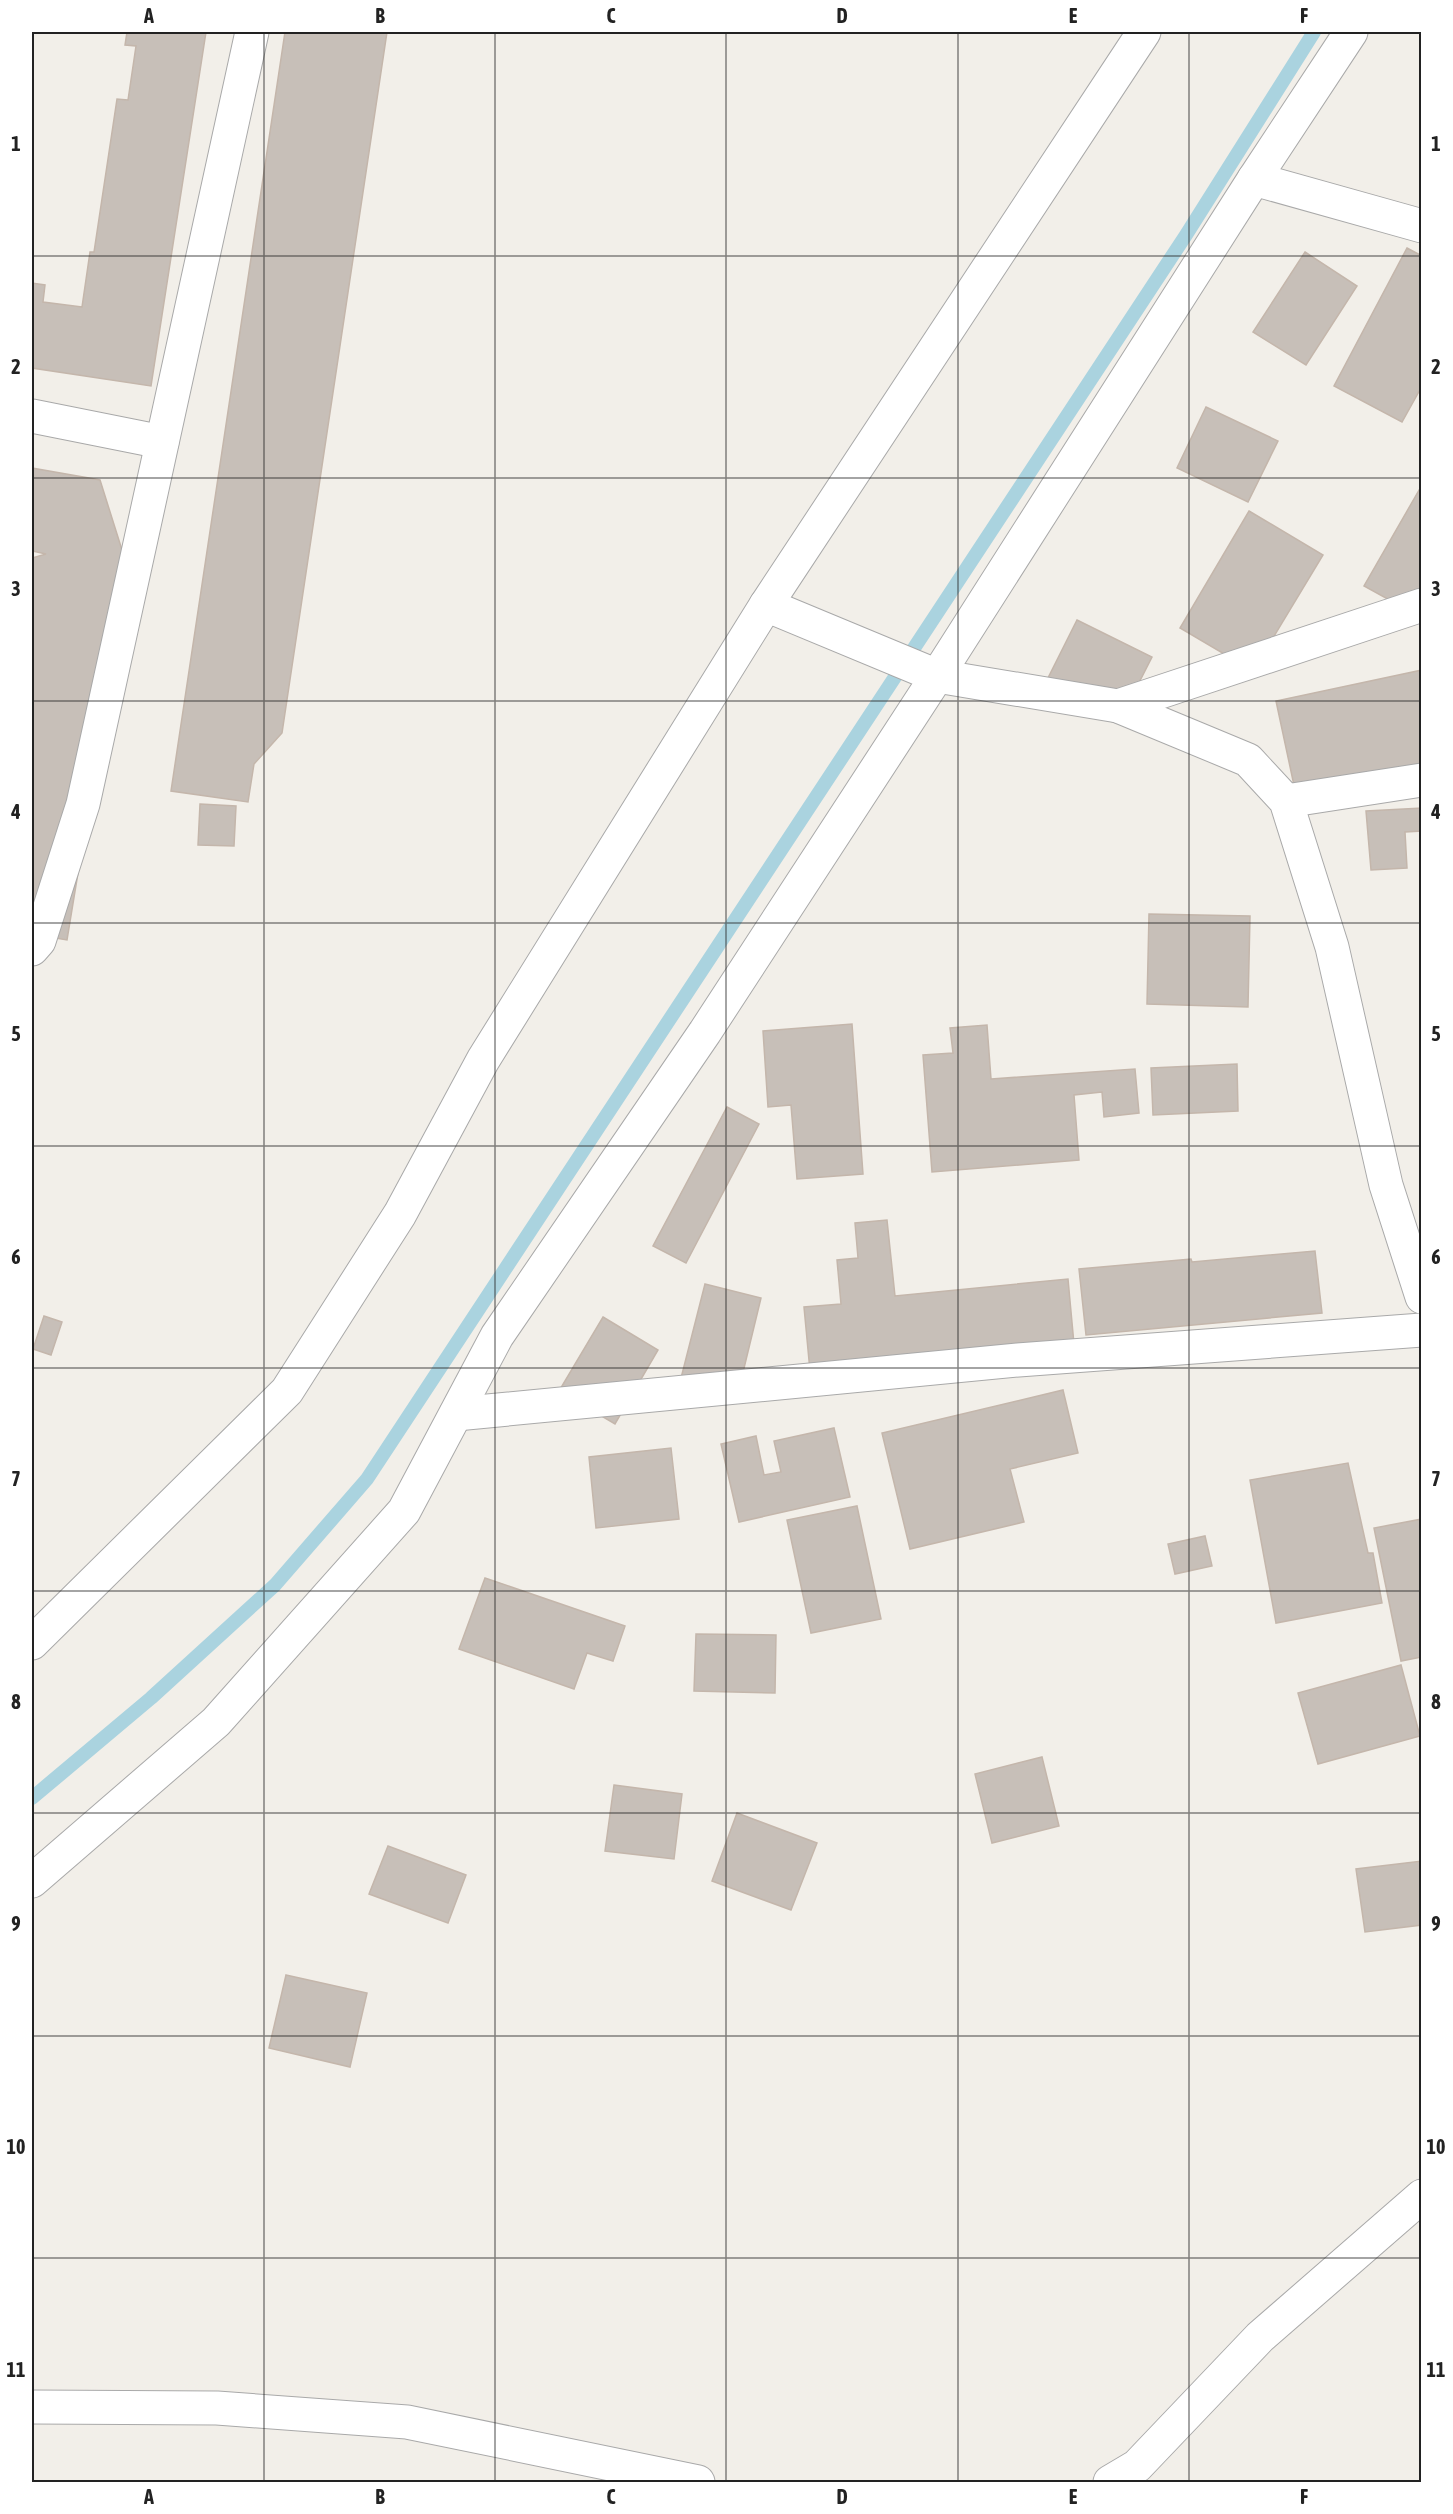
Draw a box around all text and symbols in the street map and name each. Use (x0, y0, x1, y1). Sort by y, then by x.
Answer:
text: A (143, 4, 154, 27)
text: B (375, 4, 385, 27)
text: C (607, 4, 616, 27)
text: D (836, 4, 848, 27)
text: E (1069, 4, 1078, 27)
text: F (1300, 4, 1308, 27)
text: 1 (11, 132, 21, 155)
text: 1 (1431, 132, 1441, 155)
text: 2 (11, 355, 21, 378)
text: 2 (1431, 355, 1441, 378)
text: 3 (11, 577, 21, 600)
text: 3 (1431, 577, 1441, 600)
text: 4 (10, 800, 21, 823)
text: 4 (1430, 800, 1441, 823)
text: 5 (11, 1022, 21, 1045)
text: 5 (1431, 1022, 1441, 1045)
text: 6 (11, 1245, 21, 1268)
text: 6 (1431, 1245, 1441, 1268)
text: 7 (11, 1467, 21, 1490)
text: 7 (1431, 1467, 1441, 1490)
text: 8 (11, 1690, 21, 1713)
text: 8 (1431, 1690, 1441, 1713)
text: 9 (11, 1912, 21, 1935)
text: 9 (1431, 1912, 1441, 1935)
text: 10 (7, 2135, 25, 2158)
text: 10 (1427, 2135, 1445, 2158)
text: 11 (7, 2358, 25, 2381)
text: 11 (1427, 2358, 1445, 2381)
text: A (143, 2485, 154, 2508)
text: B (375, 2485, 385, 2508)
text: C (607, 2485, 616, 2508)
text: D (836, 2485, 848, 2508)
text: E (1069, 2485, 1078, 2508)
text: F (1300, 2485, 1308, 2508)

